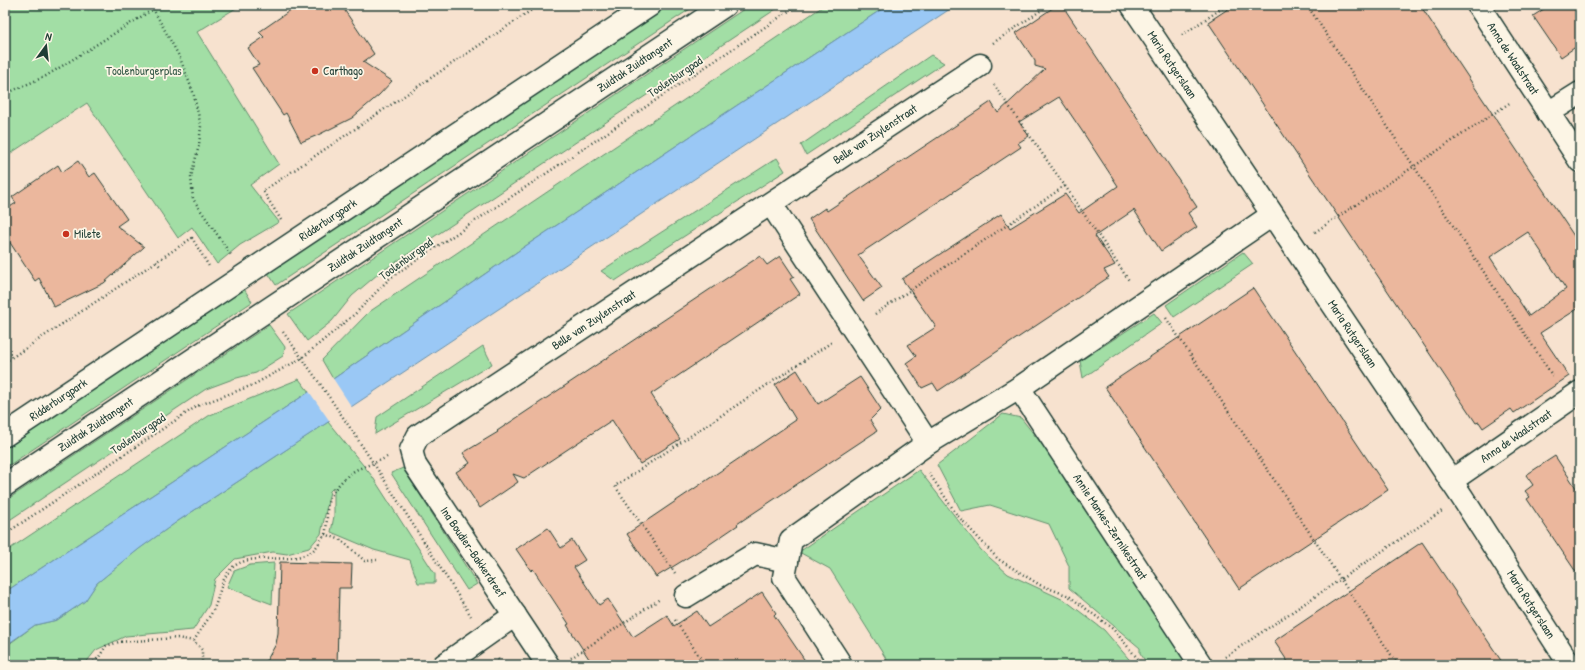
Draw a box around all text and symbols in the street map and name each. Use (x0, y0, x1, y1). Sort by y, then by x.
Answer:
street label: Anna de Waalstraat (1483, 19, 1544, 99)
north arrow (26, 26, 66, 66)
street label: Maria Rutgerslaan (1144, 27, 1201, 102)
text: N (44, 29, 53, 44)
street label: Zuidtak Zuidtangent (594, 33, 676, 96)
street label: Toolenburgpad (644, 52, 706, 101)
park label: Toolenburgerplas (106, 62, 182, 79)
place label: Carthago (323, 62, 363, 79)
marker: Carthago (310, 66, 320, 76)
street label: Belle van Zuylenstraat (829, 99, 921, 168)
street label: Ridderburgpark (295, 194, 360, 245)
street label: Zuidtak Zuidtangent (324, 213, 407, 276)
place label: Milete (74, 225, 101, 242)
marker: Milete (61, 229, 71, 239)
street label: Toolenburgpad (375, 233, 436, 284)
street label: Belle van Zuylenstraat (548, 285, 640, 354)
street label: Maria Rutgerslaan (1324, 296, 1382, 371)
street label: Ridderburgpark (26, 374, 90, 424)
street label: Zuidtak Zuidtangent (54, 392, 137, 455)
street label: Anna de Waalstraat (1477, 405, 1556, 466)
street label: Toolenburgpad (107, 409, 169, 458)
street label: Annie Mankes-Zernikestraat (1069, 470, 1152, 584)
street label: Ina Boudier-Bakkerdreef (437, 503, 511, 601)
street label: Maria Rutgerslaan (1503, 566, 1560, 642)

